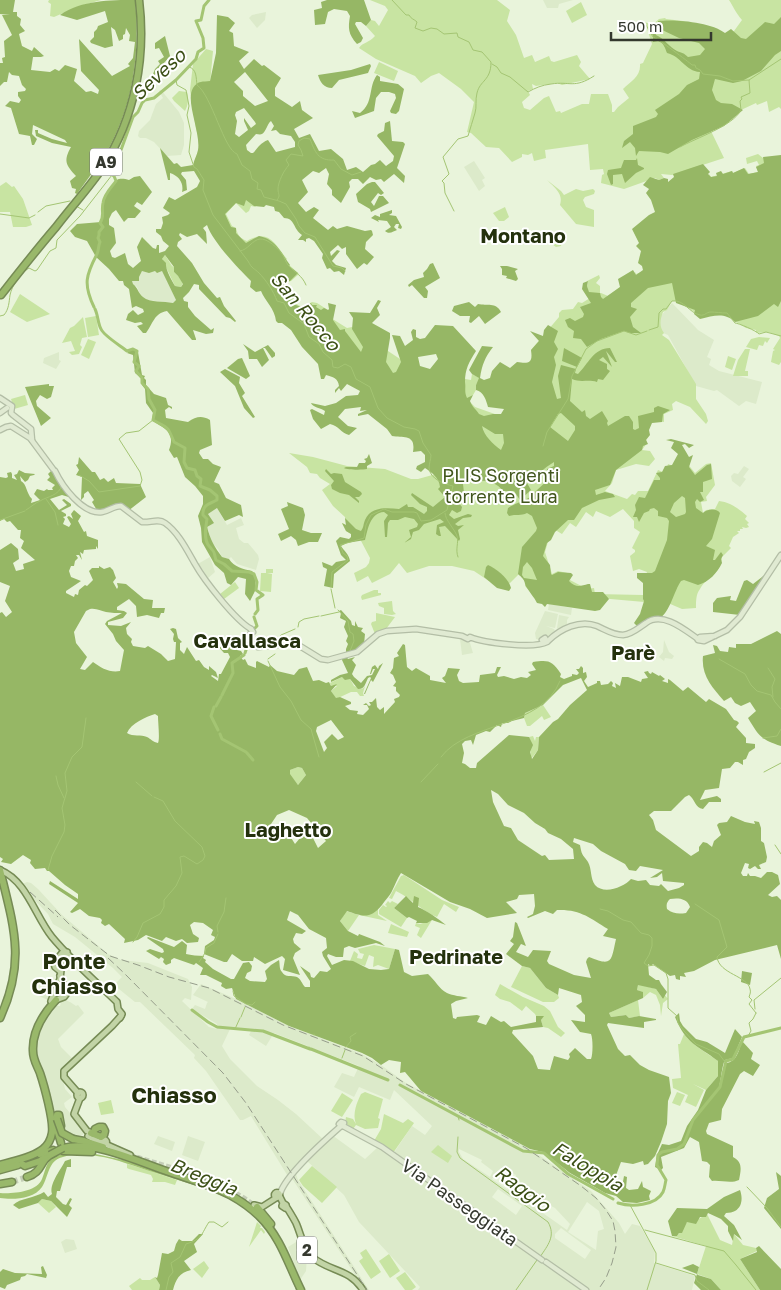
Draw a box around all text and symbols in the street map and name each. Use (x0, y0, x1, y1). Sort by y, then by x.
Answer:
scale bar (611, 10, 711, 42)
text: 500 m (618, 17, 662, 35)
water label: Seveso (126, 42, 191, 105)
road number: A9 (90, 148, 122, 176)
district label: Montano (480, 223, 566, 247)
water label: San Rocco (266, 267, 347, 356)
park label: PLIS Sorgenti torrente Lura (442, 464, 560, 507)
district label: Cavallasca (193, 628, 301, 652)
district label: Parè (611, 640, 655, 664)
district label: Laghetto (244, 817, 332, 841)
district label: Pedrinate (409, 944, 503, 968)
district label: Ponte Chiasso (31, 947, 117, 999)
district label: Chiasso (131, 1081, 217, 1108)
water label: Faloppia (549, 1136, 628, 1197)
water label: Breggia (167, 1152, 242, 1200)
street label: Via Passeggiata (398, 1154, 522, 1250)
water label: Raggio (491, 1160, 556, 1217)
road number: 2 (297, 1236, 317, 1264)

